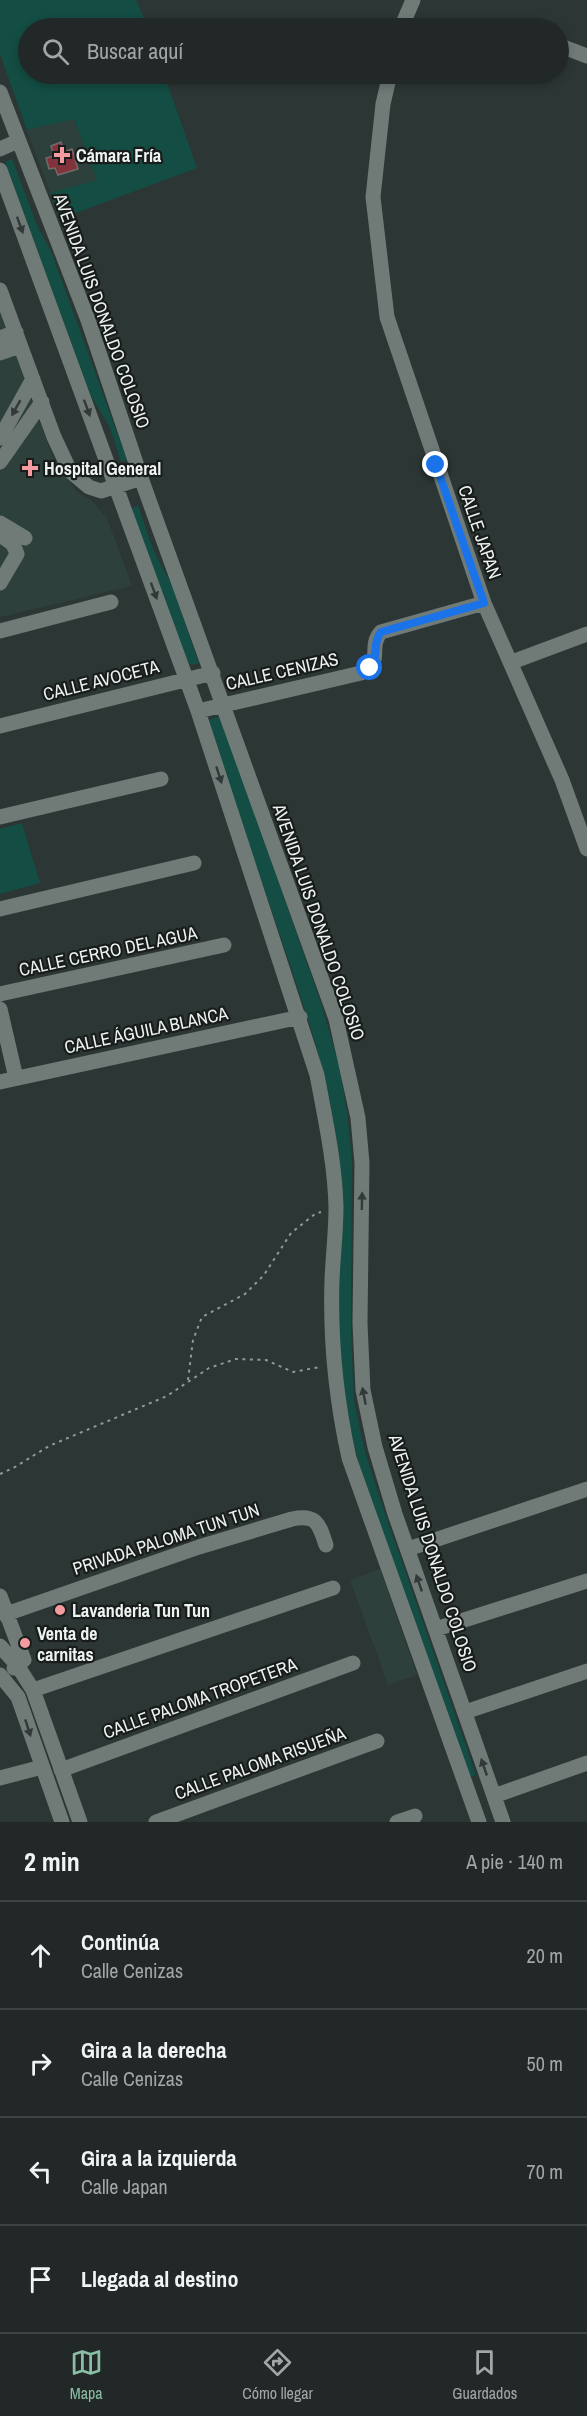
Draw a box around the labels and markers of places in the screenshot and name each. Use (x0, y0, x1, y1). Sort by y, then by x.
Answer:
place label: Cámara Fría (76, 143, 162, 168)
marker: Cámara Fría (53, 146, 71, 164)
place label: Hospital General (44, 456, 161, 481)
marker: Hospital General (21, 459, 39, 477)
place label: Lavanderia Tun Tun (72, 1598, 210, 1623)
marker: Lavanderia Tun Tun (53, 1603, 67, 1617)
place label: Venta de carnitas (37, 1621, 97, 1667)
marker: Venta de carnitas (18, 1636, 32, 1650)

